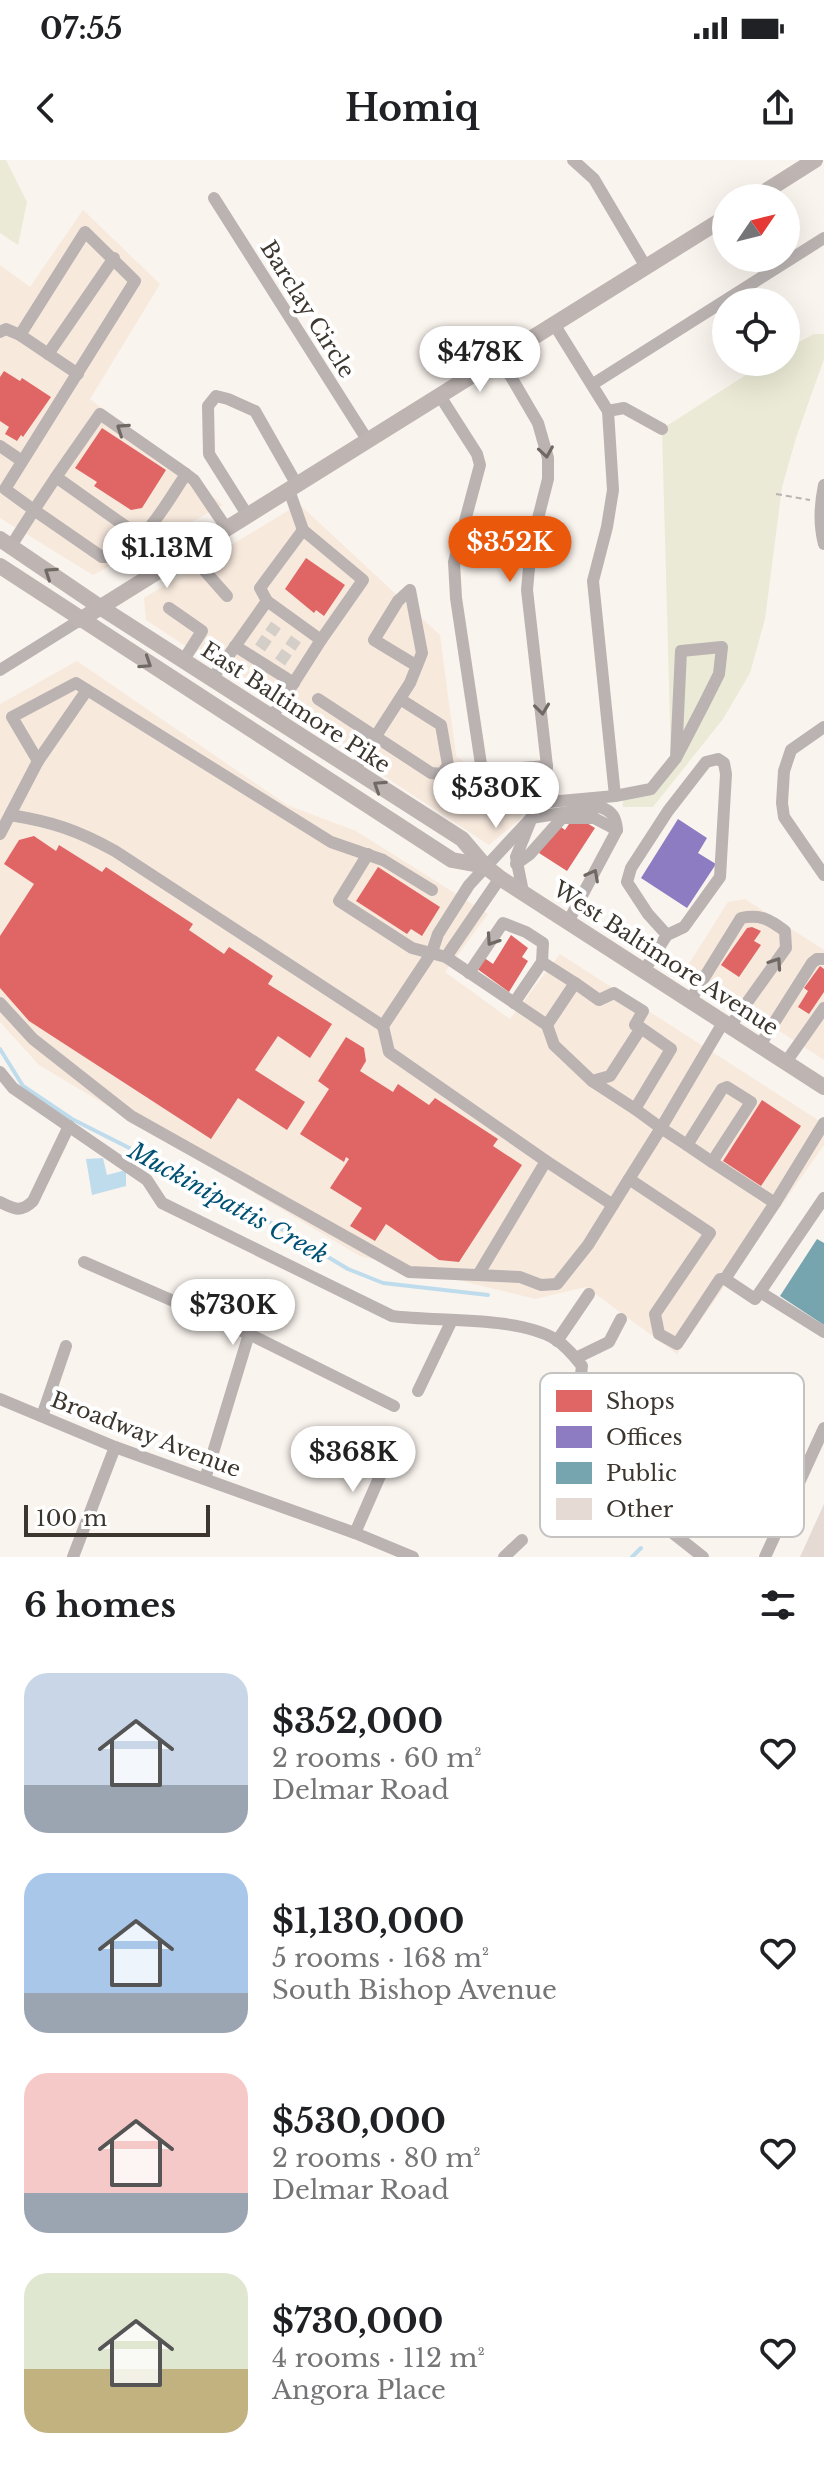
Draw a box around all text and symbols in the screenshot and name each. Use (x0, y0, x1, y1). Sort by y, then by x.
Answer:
text: 07:55 (40, 10, 122, 47)
icon: back (24, 86, 68, 130)
text: Homiq (345, 86, 479, 131)
icon: share (756, 86, 800, 130)
north arrow (712, 184, 800, 272)
map controls (712, 184, 800, 376)
street label: Barclay Circle (255, 236, 361, 383)
button: locate (712, 288, 800, 376)
pin: $478K (424, 326, 536, 394)
text: $478K (437, 336, 523, 368)
one-way arrow (116, 424, 130, 439)
one-way arrow (537, 445, 554, 459)
pin: $352K (454, 516, 566, 584)
pin: $1.13M (102, 522, 232, 590)
text: $352K (466, 526, 554, 558)
text: $1.13M (121, 532, 213, 564)
one-way arrow (45, 568, 59, 583)
street label: East Baltimore Pike (196, 636, 395, 779)
one-way arrow (137, 653, 152, 668)
one-way arrow (533, 703, 550, 716)
pin: $530K (440, 762, 552, 830)
text: $530K (451, 772, 541, 804)
one-way arrow (373, 781, 388, 796)
one-way arrow (584, 869, 599, 884)
street label: West Baltimore Avenue (547, 875, 784, 1041)
one-way arrow (486, 931, 501, 945)
one-way arrow (766, 957, 781, 971)
water label: Muckinipattis Creek (123, 1135, 333, 1269)
pin: $730K (177, 1279, 289, 1347)
text: $730K (189, 1289, 277, 1321)
legend (540, 1373, 804, 1537)
street label: Broadway Avenue (47, 1386, 245, 1483)
text: Shops (606, 1388, 675, 1415)
text: Offices (606, 1424, 683, 1451)
pin: $368K (297, 1426, 409, 1494)
text: $368K (309, 1436, 397, 1468)
text: Public (606, 1460, 677, 1487)
text: Other (606, 1496, 674, 1523)
scale bar (24, 1501, 210, 1537)
text: 100 m (36, 1505, 107, 1532)
icon: filters (756, 1583, 800, 1627)
text: 6 homes (24, 1584, 176, 1626)
text: $352,000 (272, 1700, 443, 1742)
icon: home (88, 1705, 184, 1801)
icon: heart (756, 1731, 800, 1775)
text: 2 rooms · 60 m² (272, 1742, 482, 1774)
text: Delmar Road (272, 1774, 449, 1806)
text: $1,130,000 (272, 1900, 464, 1942)
icon: home (88, 1905, 184, 2001)
icon: heart (756, 1931, 800, 1975)
text: 5 rooms · 168 m² (272, 1942, 489, 1974)
text: South Bishop Avenue (272, 1974, 557, 2006)
text: $530,000 (272, 2100, 446, 2142)
icon: home (88, 2105, 184, 2201)
icon: heart (756, 2131, 800, 2175)
text: 2 rooms · 80 m² (272, 2142, 481, 2174)
text: Delmar Road (272, 2174, 449, 2206)
text: $730,000 (272, 2300, 443, 2342)
icon: home (88, 2305, 184, 2401)
icon: heart (756, 2331, 800, 2375)
text: 4 rooms · 112 m² (272, 2342, 485, 2374)
text: Angora Place (272, 2374, 446, 2406)

